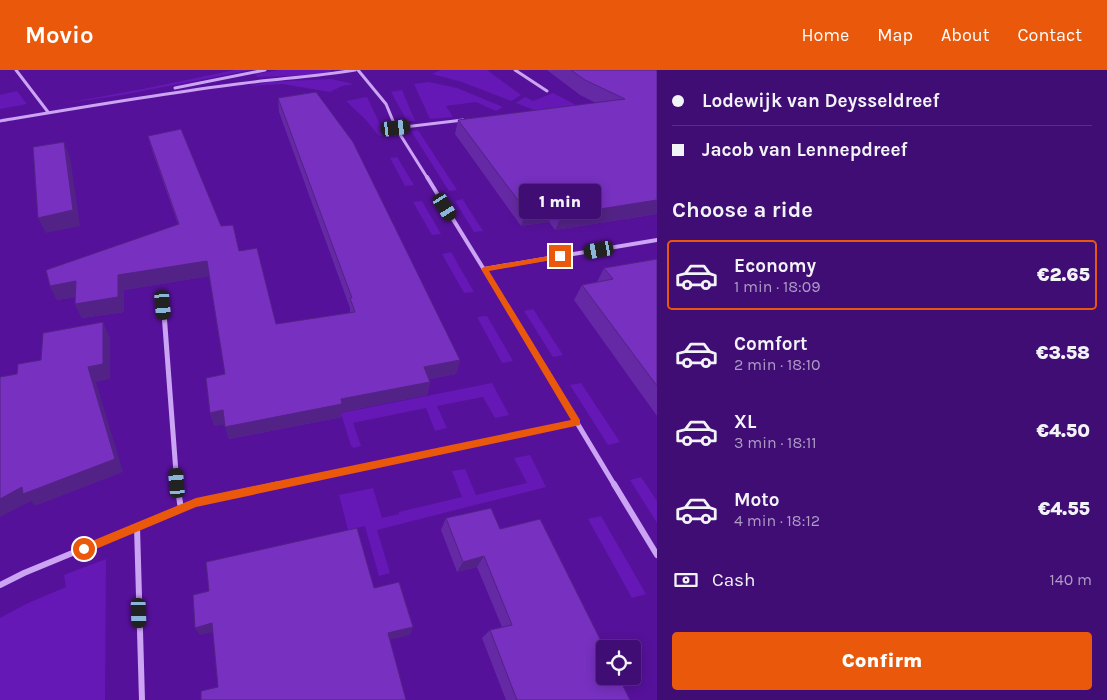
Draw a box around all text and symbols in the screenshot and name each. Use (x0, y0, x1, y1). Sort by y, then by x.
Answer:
text: Movio (25, 21, 94, 49)
text: Home (801, 24, 849, 46)
text: Map (877, 24, 913, 46)
text: About (941, 24, 990, 46)
text: Contact (1018, 24, 1082, 46)
text: Lodewijk van Deysseldreef (702, 90, 939, 112)
car (380, 119, 411, 137)
text: Jacob van Lennepdreef (702, 139, 908, 161)
callout: 1 min (519, 184, 601, 218)
car (430, 190, 459, 224)
text: 1 min (539, 192, 581, 211)
text: Choose a ride (672, 197, 813, 223)
car (582, 240, 615, 260)
route end (549, 245, 571, 267)
icon: car (674, 253, 719, 298)
text: Economy (734, 255, 816, 277)
text: €2.65 (1037, 264, 1090, 286)
text: 1 min · 18:09 (734, 277, 821, 296)
car (154, 289, 171, 321)
icon: car (674, 331, 719, 376)
text: Comfort (734, 333, 808, 355)
text: €3.58 (1036, 342, 1090, 364)
text: 2 min · 18:10 (734, 355, 821, 374)
icon: car (674, 409, 719, 454)
text: XL (734, 411, 756, 433)
text: €4.50 (1036, 420, 1090, 442)
text: 3 min · 18:11 (734, 433, 816, 452)
car (168, 467, 185, 499)
icon: car (674, 487, 719, 532)
text: Moto (734, 489, 780, 511)
text: €4.55 (1038, 498, 1090, 520)
text: 4 min · 18:12 (734, 511, 820, 530)
route start (73, 538, 95, 560)
icon: cash (672, 566, 700, 594)
text: Cash (712, 569, 756, 591)
text: 140 m (1050, 570, 1092, 589)
car (130, 598, 147, 628)
button: Confirm (672, 632, 1092, 690)
map controls (596, 640, 641, 685)
button: locate (596, 640, 641, 685)

